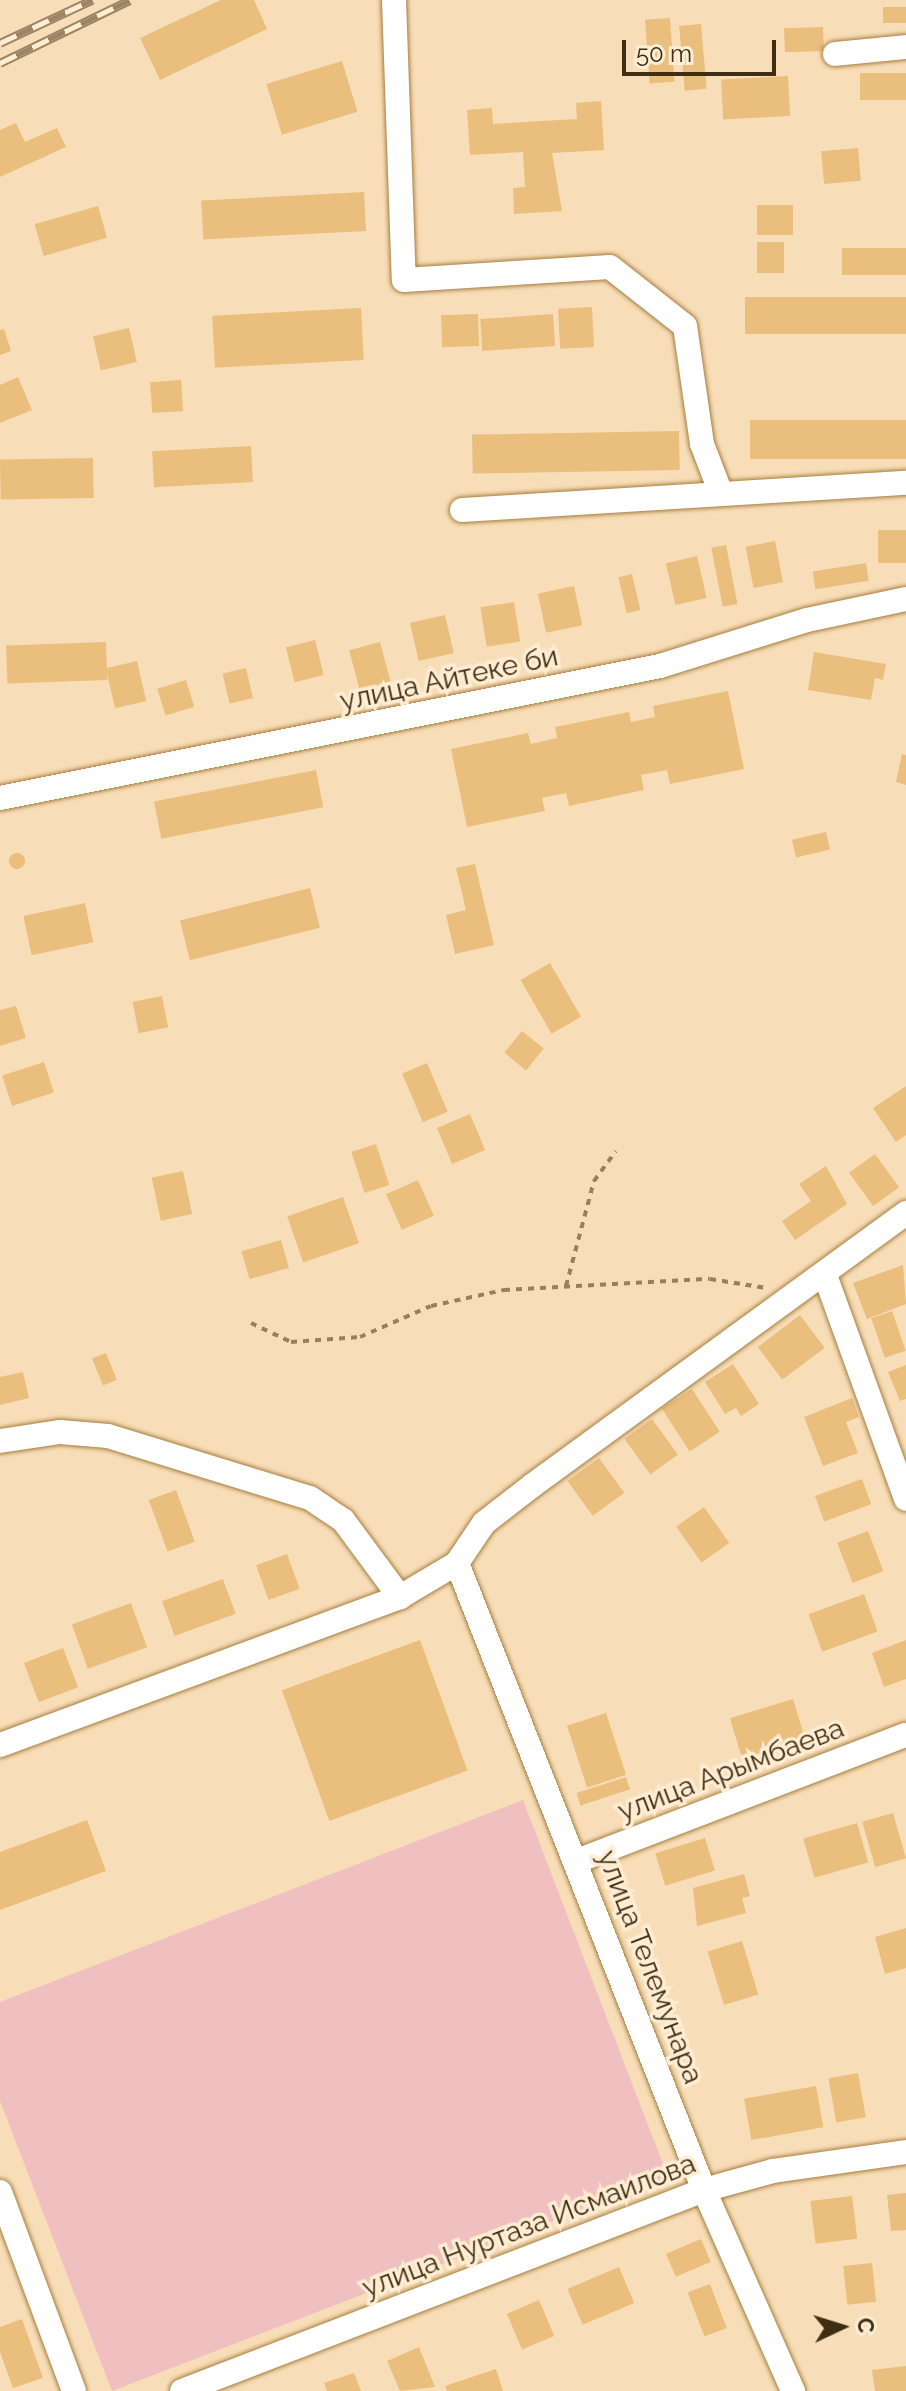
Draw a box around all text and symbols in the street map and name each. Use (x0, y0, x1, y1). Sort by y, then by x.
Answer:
scale bar (626, 24, 780, 74)
text: 50 m (636, 39, 692, 68)
street label: улица Айтеке би (337, 639, 561, 719)
street label: улица Арымбаева (613, 1711, 849, 1829)
street label: улица Телемунара (590, 1845, 710, 2089)
street label: улица Нуртаза Исмаилова (358, 2147, 700, 2305)
north arrow (802, 2287, 882, 2367)
text: С (852, 2317, 879, 2334)

